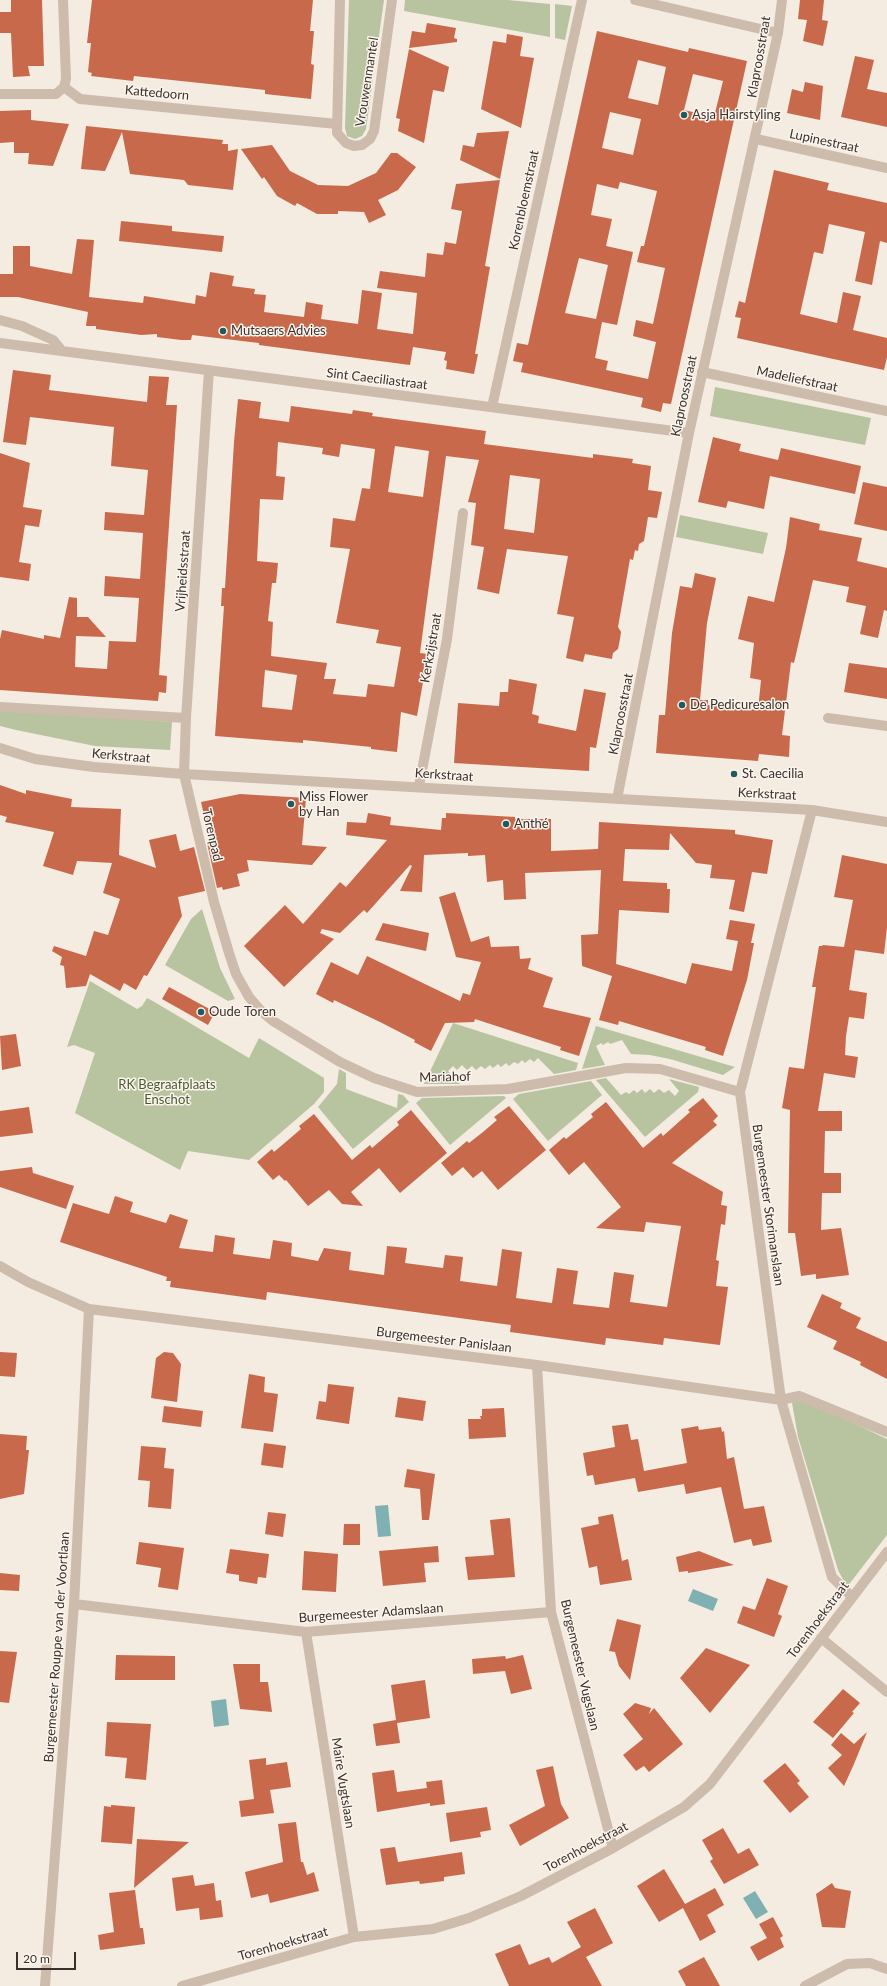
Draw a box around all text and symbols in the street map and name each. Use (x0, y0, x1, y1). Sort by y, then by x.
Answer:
street label: Klaproosstraat (744, 15, 774, 99)
street label: Vrouwenmantel (352, 36, 382, 128)
street label: Kattedoorn (124, 82, 190, 104)
place label: Asja Hairstyling (692, 107, 781, 123)
marker: Asja Hairstyling (679, 110, 689, 120)
street label: Lupinestraat (788, 126, 860, 156)
street label: Korenbloemstraat (506, 149, 542, 251)
place label: Mutsaers Advies (231, 323, 326, 339)
marker: Mutsaers Advies (218, 326, 228, 336)
street label: Klaproosstraat (668, 354, 700, 438)
street label: Madeliefstraat (755, 363, 839, 395)
street label: Sint Caeciliastraat (326, 365, 428, 393)
street label: Vrijheidsstraat (172, 530, 194, 612)
street label: Kerkzijstraat (417, 612, 445, 684)
street label: Klaproosstraat (605, 672, 637, 756)
place label: De Pedicuresalon (690, 697, 789, 713)
marker: De Pedicuresalon (677, 700, 687, 710)
street label: Kerkstraat (91, 746, 151, 766)
street label: Kerkstraat (414, 765, 474, 785)
place label: St. Caecilia (742, 766, 804, 782)
marker: St. Caecilia (729, 769, 739, 779)
street label: Kerkstraat (737, 785, 797, 803)
place label: Miss Flower by Han (299, 789, 368, 820)
marker: Miss Flower by Han (286, 799, 296, 809)
street label: Torenpad (198, 807, 226, 863)
place label: Anthé (514, 816, 549, 832)
marker: Anthé (501, 819, 511, 829)
place label: Oude Toren (209, 1004, 276, 1020)
marker: Oude Toren (196, 1007, 206, 1017)
street label: Mariahof (419, 1069, 471, 1085)
park label: RK Begraafplaats Enschot (118, 1077, 216, 1108)
street label: Burgemeester Storimanslaan (749, 1123, 787, 1287)
street label: Burgemeester Panislaan (375, 1324, 513, 1356)
street label: Burgemeester Rouppe van der Voortlaan (41, 1531, 73, 1763)
street label: Torenhoekstraat (784, 1578, 852, 1662)
street label: Burgemeester Vugslaan (557, 1598, 603, 1732)
street label: Burgemeester Adamslaan (298, 1600, 444, 1626)
street label: Maire Vugtslaan (328, 1736, 358, 1830)
street label: Torenhoekstraat (541, 1818, 631, 1876)
street label: Torenhoekstraat (236, 1924, 330, 1964)
scale bar (18, 1944, 78, 1970)
text: 20 m (23, 1951, 50, 1966)

